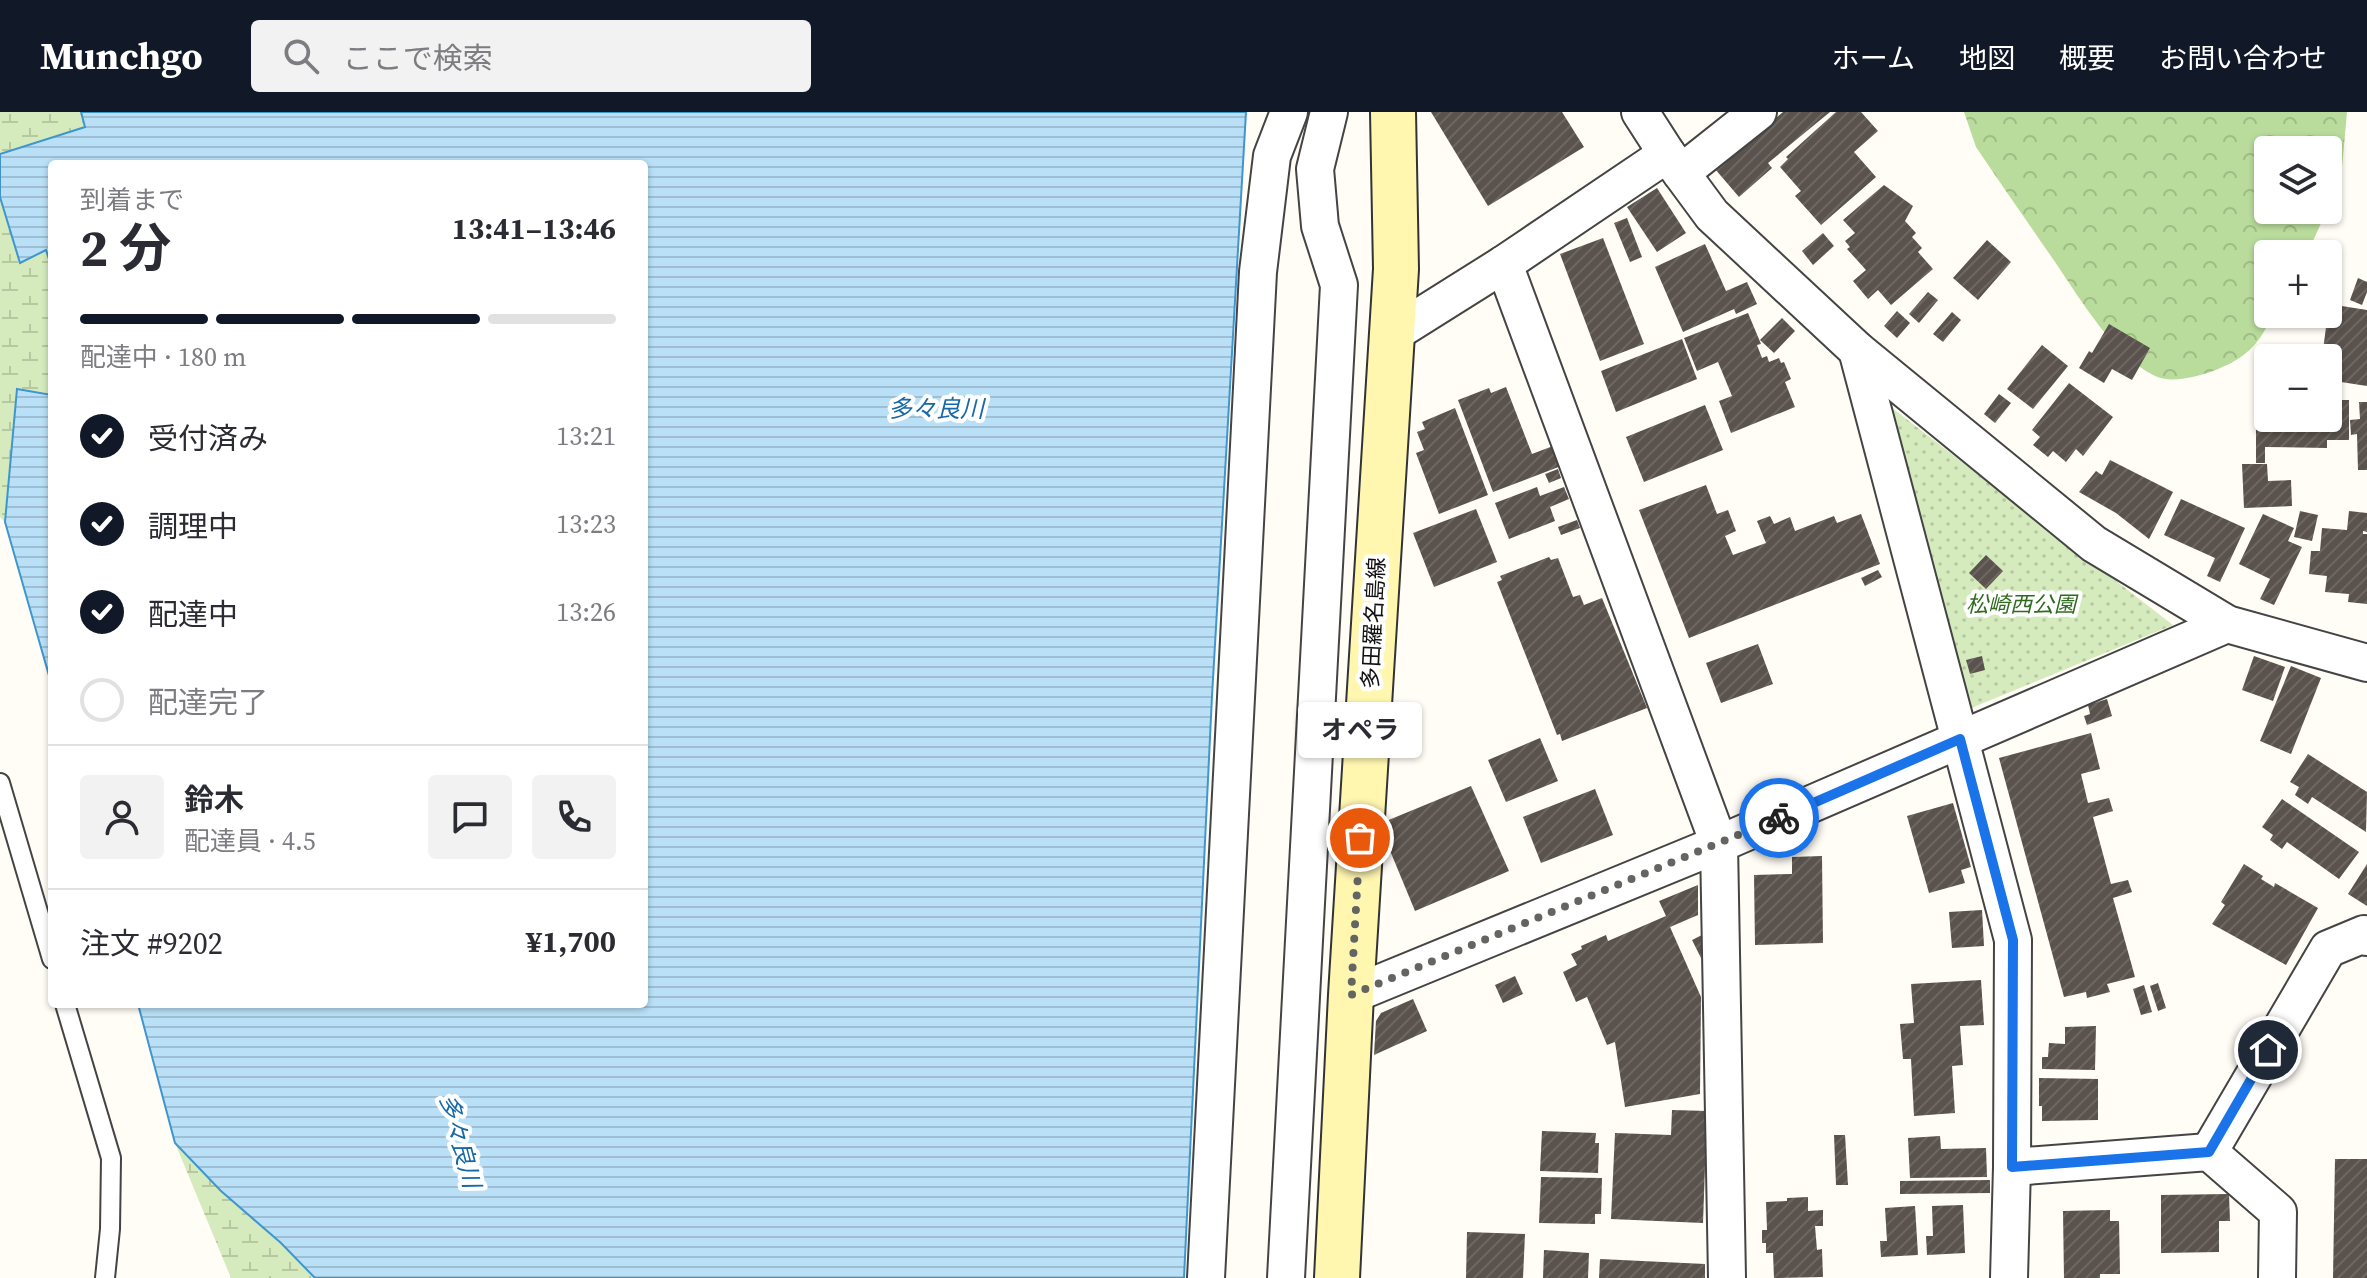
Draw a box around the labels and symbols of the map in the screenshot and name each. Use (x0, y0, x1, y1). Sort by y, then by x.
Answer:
water label: 多々良川 (888, 392, 987, 425)
street label: 多田羅名島線 (1355, 556, 1391, 690)
park label: 松崎西公園 (1966, 589, 2079, 619)
callout: オペラ (1298, 702, 1422, 758)
courier (1739, 778, 1819, 858)
pin (1326, 804, 1394, 872)
pin (2234, 1016, 2302, 1084)
water label: 多々良川 (432, 1090, 490, 1194)

